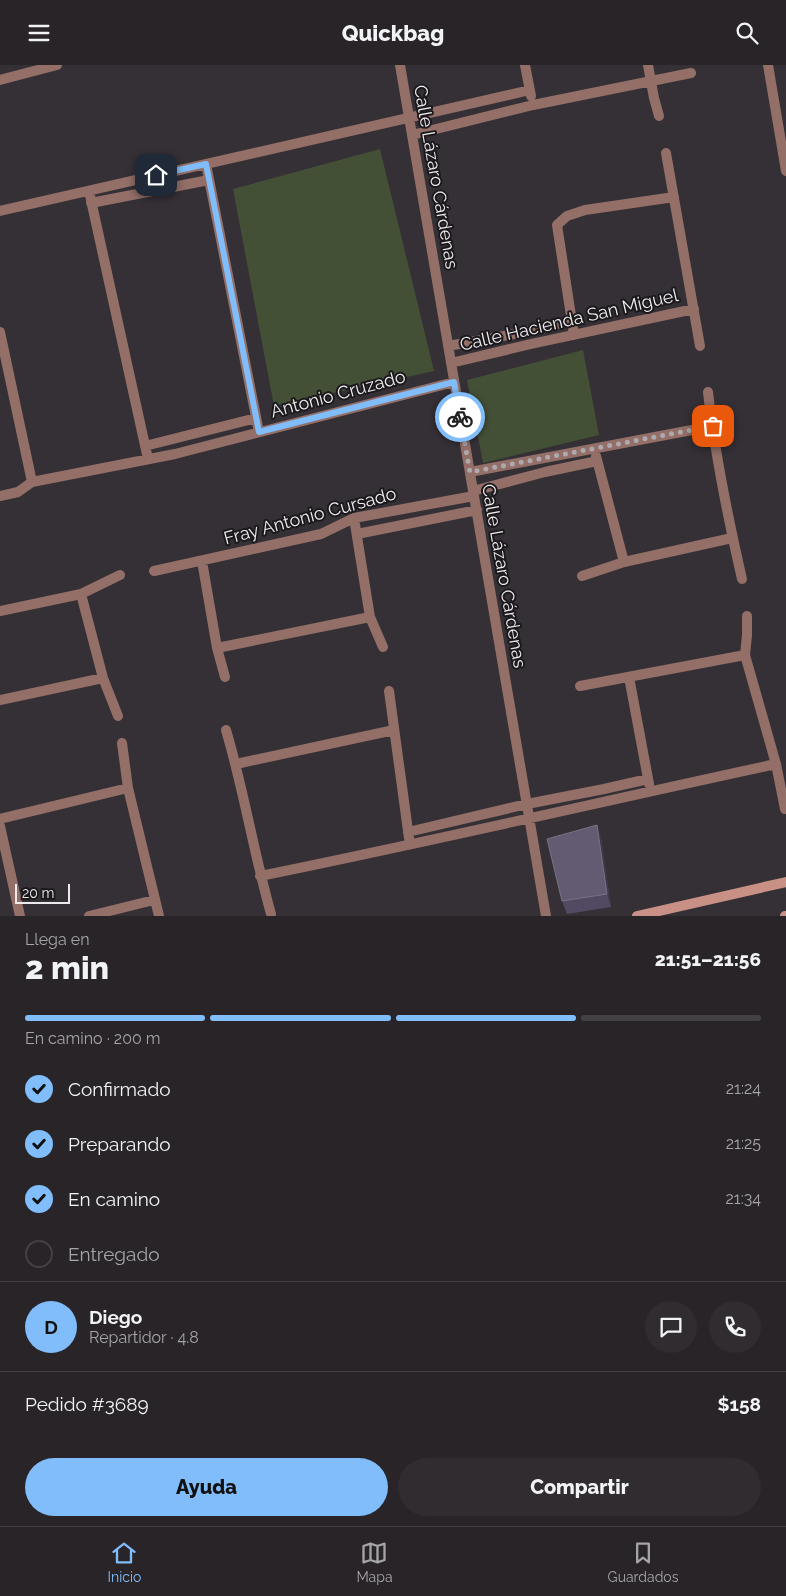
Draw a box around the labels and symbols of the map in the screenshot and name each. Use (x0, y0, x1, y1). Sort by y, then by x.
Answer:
street label: Calle Lázaro Cárdenas (410, 83, 463, 271)
pin (135, 154, 177, 196)
street label: Calle Hacienda San Miguel (458, 284, 680, 355)
street label: Antonio Cruzado (268, 365, 408, 422)
courier (435, 392, 485, 442)
pin (692, 405, 734, 447)
street label: Fray Antonio Cursado (221, 482, 399, 549)
street label: Calle Lázaro Cárdenas (478, 482, 531, 670)
scale bar (15, 881, 70, 904)

